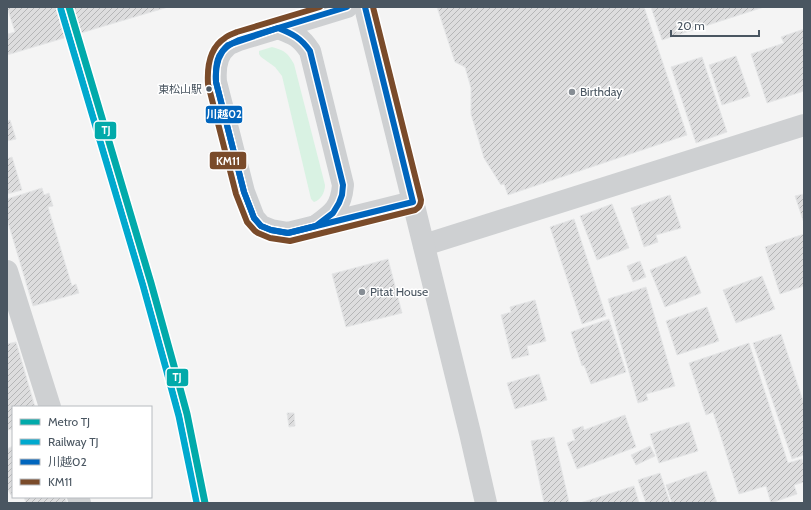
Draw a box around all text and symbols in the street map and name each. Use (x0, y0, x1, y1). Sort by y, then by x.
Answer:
scale bar (671, 12, 759, 38)
text: 20 m (677, 18, 705, 33)
place label: 東松山駅 (158, 82, 202, 96)
marker: 東松山駅 (204, 84, 214, 94)
place label: Birthday (580, 84, 622, 99)
marker: Birthday (567, 87, 577, 97)
line badge: 川越02 (205, 105, 243, 124)
text: 川越02 (206, 107, 242, 121)
line badge: TJ (94, 121, 117, 140)
text: TJ (101, 123, 111, 137)
line badge: KM11 (209, 151, 247, 170)
text: KM11 (216, 154, 240, 168)
place label: Pitat House (370, 284, 428, 299)
marker: Pitat House (357, 287, 367, 297)
line badge: TJ (166, 368, 189, 387)
text: TJ (172, 370, 182, 384)
legend (12, 406, 152, 498)
text: Metro TJ (48, 414, 90, 429)
text: Railway TJ (48, 434, 99, 449)
text: 川越02 (48, 454, 87, 469)
text: KM11 (48, 474, 72, 489)

